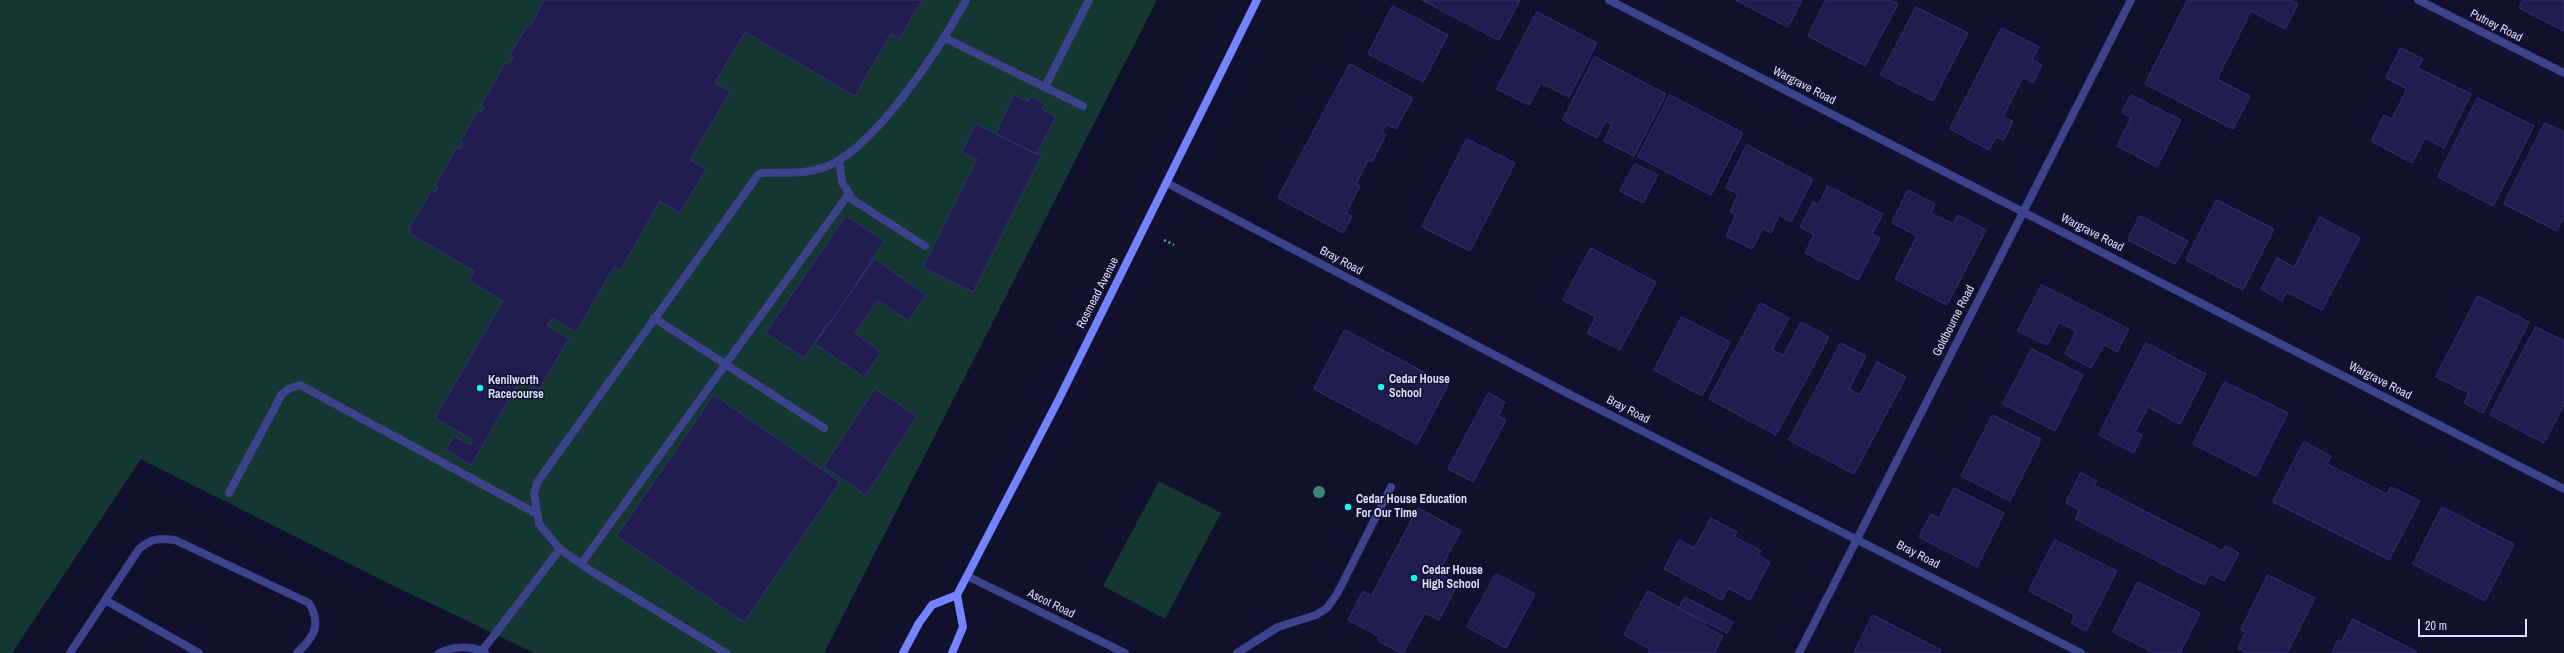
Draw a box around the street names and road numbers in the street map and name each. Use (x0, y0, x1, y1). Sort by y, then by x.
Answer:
street label: Putney Road (2467, 7, 2525, 45)
street label: Wargrave Road (1770, 64, 1838, 108)
street label: Wargrave Road (2058, 211, 2126, 255)
street label: Bray Road (1317, 244, 1365, 278)
street label: Rosmead Avenue (1074, 255, 1122, 331)
street label: Goldbourne Road (1930, 283, 1978, 359)
street label: Wargrave Road (2346, 359, 2414, 403)
street label: Bray Road (1604, 393, 1652, 427)
street label: Bray Road (1894, 538, 1942, 572)
street label: Ascot Road (1025, 586, 1077, 622)

